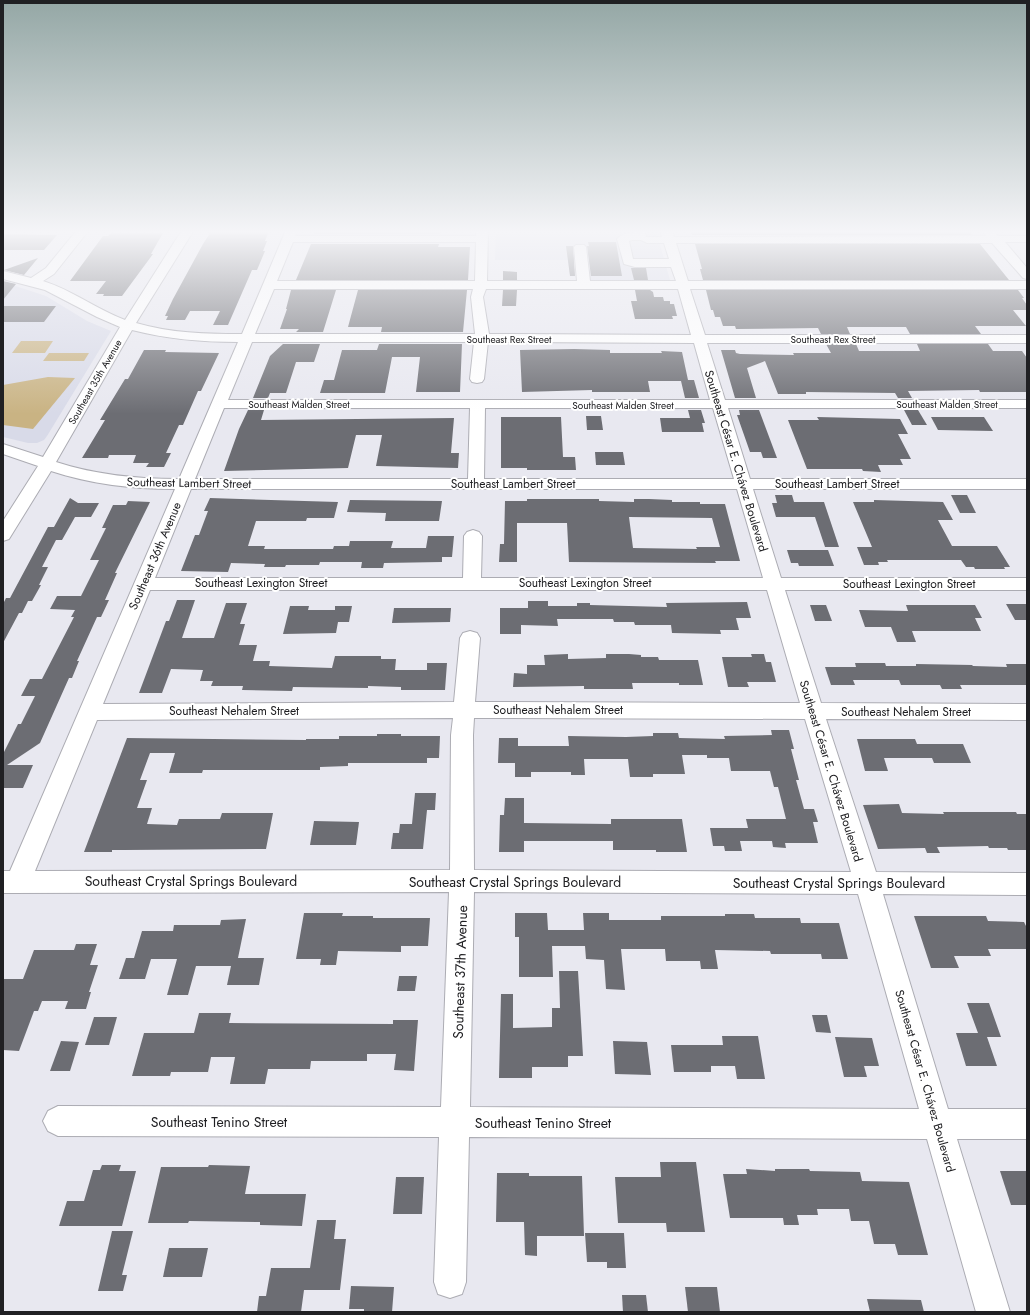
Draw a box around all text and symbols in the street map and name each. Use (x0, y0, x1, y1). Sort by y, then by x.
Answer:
street label: Southeast Rex Street (467, 332, 552, 347)
street label: Southeast Rex Street (791, 332, 876, 347)
street label: Southeast 35th Avenue (64, 337, 126, 427)
street label: Southeast César E. Chávez Boulevard (700, 368, 772, 554)
street label: Southeast Malden Street (248, 397, 350, 412)
street label: Southeast Malden Street (896, 397, 998, 412)
street label: Southeast Malden Street (572, 398, 674, 413)
street label: Southeast Lambert Street (127, 473, 252, 493)
street label: Southeast Lambert Street (451, 475, 575, 493)
street label: Southeast Lambert Street (775, 475, 899, 493)
street label: Southeast 36th Avenue (124, 499, 186, 613)
street label: Southeast Lexington Street (195, 574, 327, 592)
street label: Southeast Lexington Street (519, 574, 651, 592)
street label: Southeast Lexington Street (843, 575, 975, 593)
street label: Southeast César E. Chávez Boulevard (795, 678, 867, 864)
street label: Southeast Nehalem Street (493, 701, 623, 719)
street label: Southeast Nehalem Street (169, 702, 299, 720)
street label: Southeast Nehalem Street (841, 703, 971, 721)
street label: Southeast Crystal Springs Boulevard (85, 871, 297, 891)
street label: Southeast Crystal Springs Boulevard (409, 872, 621, 892)
street label: Southeast Crystal Springs Boulevard (733, 873, 945, 893)
street label: Southeast 37th Avenue (448, 905, 472, 1039)
street label: Southeast César E. Chávez Boulevard (890, 988, 960, 1174)
street label: Southeast Tenino Street (151, 1112, 288, 1132)
street label: Southeast Tenino Street (475, 1113, 612, 1133)

